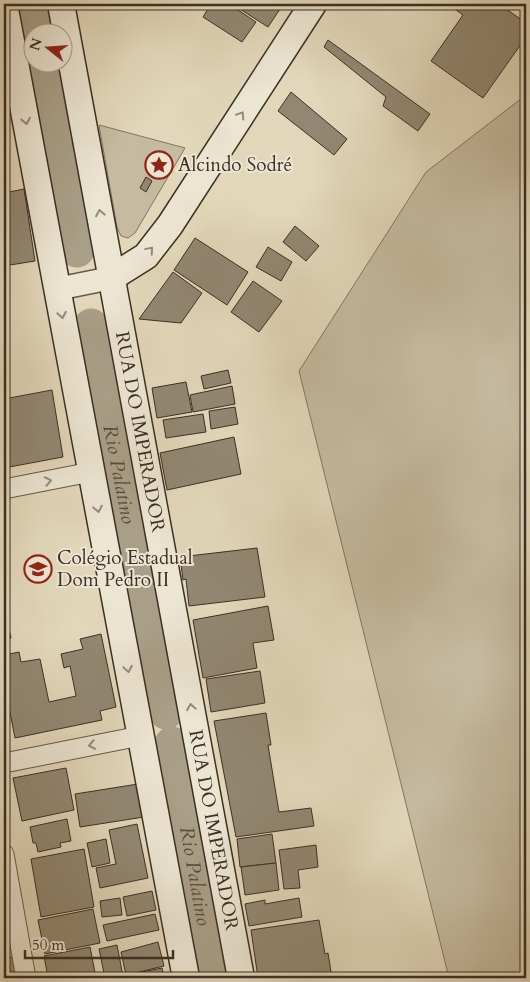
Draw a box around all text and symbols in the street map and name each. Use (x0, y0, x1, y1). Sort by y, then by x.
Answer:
north arrow (22, 22, 72, 72)
text: N (25, 36, 47, 53)
one-way arrow (234, 112, 244, 121)
one-way arrow (20, 117, 30, 126)
place icon: Alcindo Sodré (144, 150, 174, 180)
place label: Alcindo Sodré (178, 152, 292, 178)
one-way arrow (95, 209, 105, 217)
one-way arrow (144, 247, 152, 256)
one-way arrow (56, 311, 66, 320)
street label: RUA DO IMPERADOR (109, 329, 171, 535)
water label: Rio Palatino (97, 422, 143, 526)
one-way arrow (43, 476, 52, 486)
one-way arrow (93, 505, 103, 514)
place label: Colégio Estadual Dom Pedro II (57, 545, 193, 593)
school or university icon: Colégio Estadual Dom Pedro II (23, 554, 53, 584)
one-way arrow (123, 665, 133, 673)
one-way arrow (186, 702, 197, 711)
street label: RUA DO IMPERADOR (182, 728, 245, 933)
one-way arrow (88, 739, 97, 750)
water label: Rio Palatino (174, 824, 218, 928)
scale bar (25, 927, 172, 959)
text: 50 m (32, 935, 64, 955)

